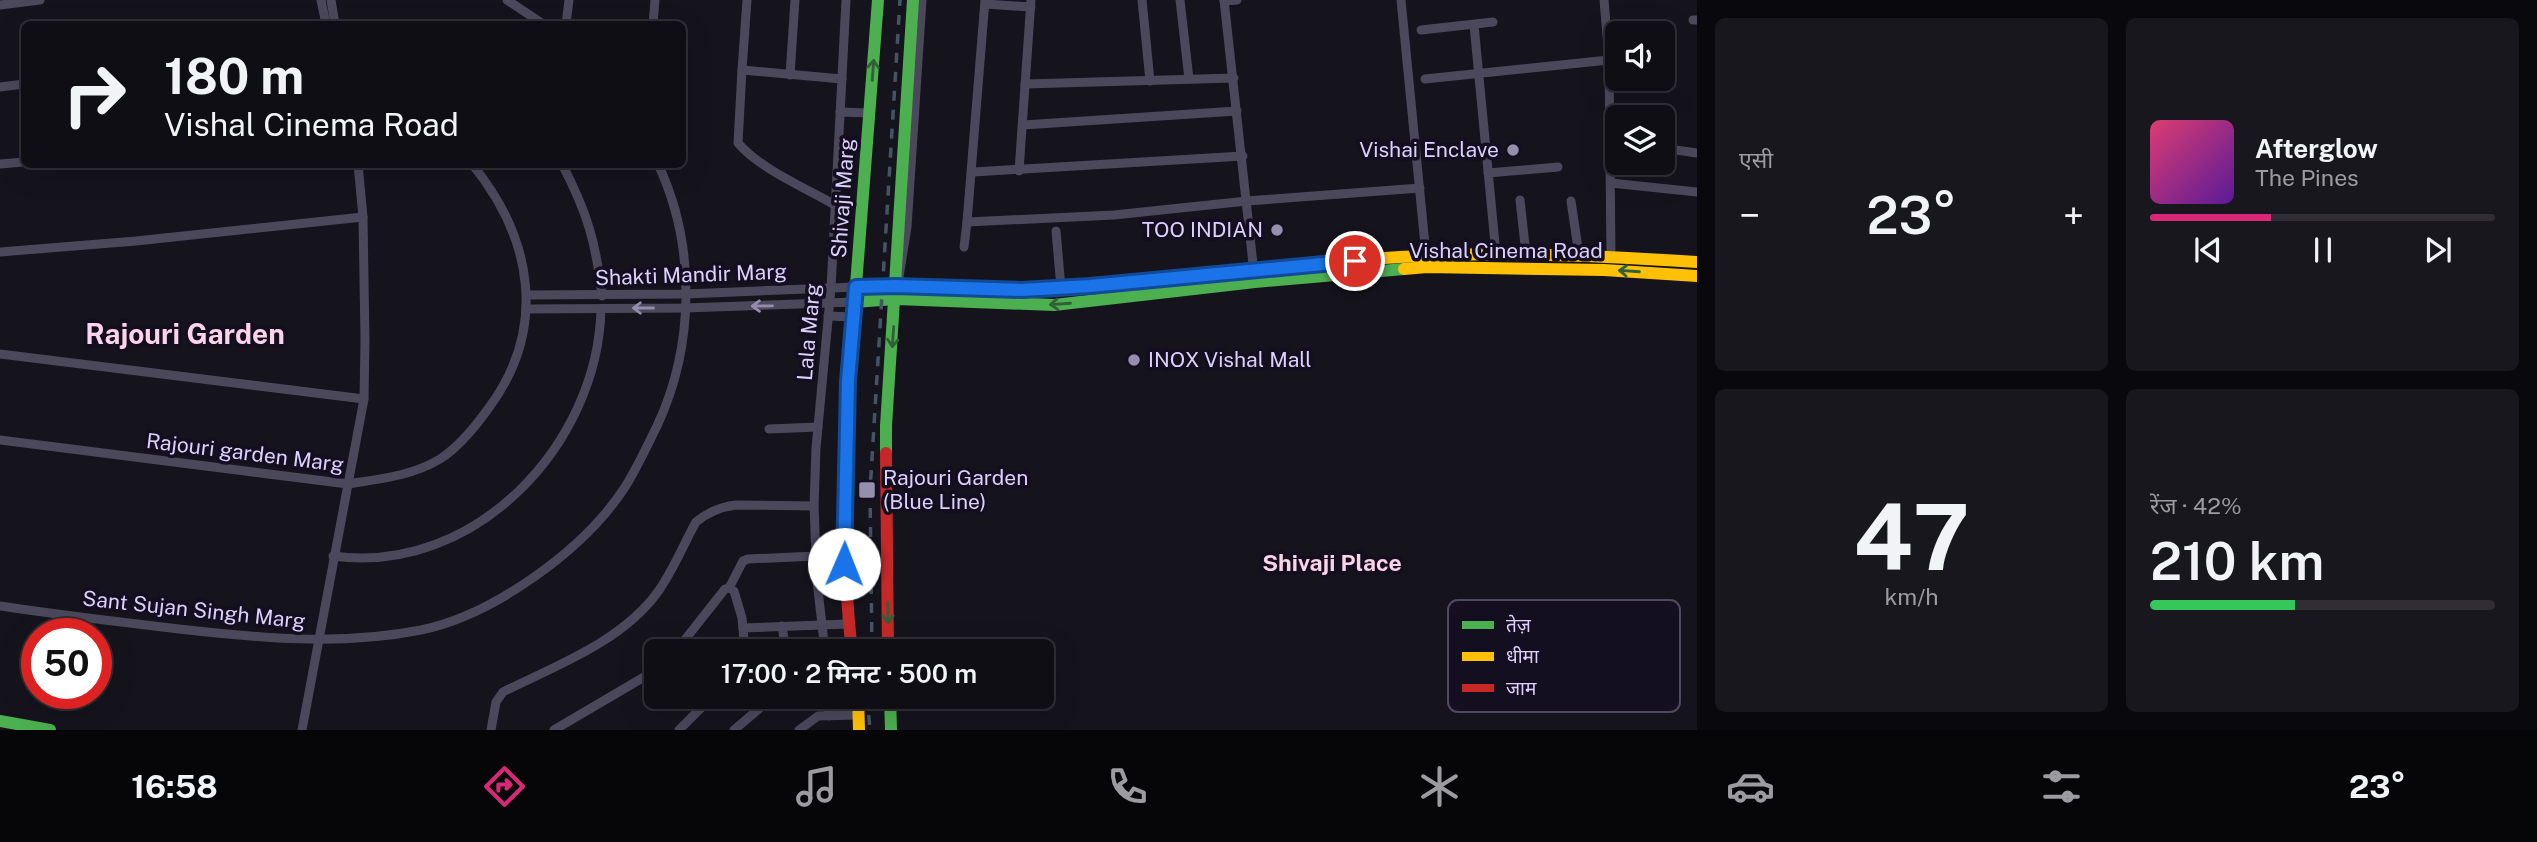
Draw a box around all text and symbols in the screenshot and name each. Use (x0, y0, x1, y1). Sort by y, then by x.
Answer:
map controls (1605, 21, 1675, 175)
button: sound (1605, 21, 1675, 91)
text: 180 m (164, 47, 304, 105)
icon: right (49, 49, 140, 140)
one-way arrow (867, 59, 880, 82)
button: layers (1605, 105, 1675, 175)
text: Vishal Cinema Road (164, 106, 459, 143)
text: Afterglow (2255, 133, 2378, 164)
street label: Shivaji Marg (826, 137, 859, 259)
place label: Vishai Enclave (1359, 137, 1499, 162)
marker: Vishai Enclave (1505, 142, 1521, 158)
text: एसी (1739, 146, 1773, 173)
text: The Pines (2255, 164, 2359, 191)
text: 23° (1866, 185, 1957, 246)
text: − (1739, 193, 1760, 238)
text: + (2063, 193, 2084, 238)
place label: TOO INDIAN (1142, 217, 1263, 242)
marker: TOO INDIAN (1269, 222, 1285, 238)
pin (1325, 231, 1385, 291)
icon: previous (2189, 231, 2227, 269)
icon: pause (2304, 231, 2342, 269)
icon: next (2419, 231, 2457, 269)
street label: Vishal Cinema Road (1409, 238, 1603, 263)
icon: arrive (1336, 242, 1374, 280)
street label: Shakti Mandir Marg (594, 259, 788, 290)
one-way arrow (1618, 265, 1641, 278)
street label: Lala Marg (792, 282, 825, 382)
one-way arrow (1050, 298, 1072, 311)
one-way arrow (750, 300, 773, 313)
one-way arrow (632, 301, 655, 315)
district label: Rajouri Garden (85, 317, 285, 350)
one-way arrow (886, 325, 899, 348)
place label: INOX Vishal Mall (1148, 347, 1312, 372)
marker: INOX Vishal Mall (1126, 352, 1142, 368)
street label: Rajouri garden Marg (145, 428, 345, 477)
place label: Rajouri Garden (Blue Line) (883, 465, 1028, 514)
marker: Rajouri Garden (Blue Line) (857, 480, 877, 500)
text: 47 (1853, 484, 1970, 590)
text: रेंज · 42% (2150, 492, 2242, 519)
position arrow (807, 527, 881, 601)
text: 210 km (2150, 531, 2324, 592)
district label: Shivaji Place (1262, 549, 1402, 576)
text: km/h (1884, 583, 1939, 610)
street label: Sant Sujan Singh Marg (81, 585, 307, 634)
legend (1448, 600, 1680, 712)
one-way arrow (881, 602, 895, 625)
text: तेज़ (1506, 614, 1532, 636)
speed limit sign: 50 (21, 618, 112, 709)
text: धीमा (1506, 645, 1540, 667)
text: 17:00 · 2 मिनट · 500 m (721, 658, 977, 689)
text: जाम (1506, 677, 1537, 699)
icon: directions (480, 762, 529, 811)
icon: music (792, 762, 841, 811)
icon: phone (1103, 762, 1152, 811)
icon: climate (1415, 762, 1464, 811)
icon: car (1726, 762, 1775, 811)
icon: filters (2037, 762, 2086, 811)
text: 16:58 (131, 768, 218, 805)
text: 23° (2349, 768, 2406, 805)

